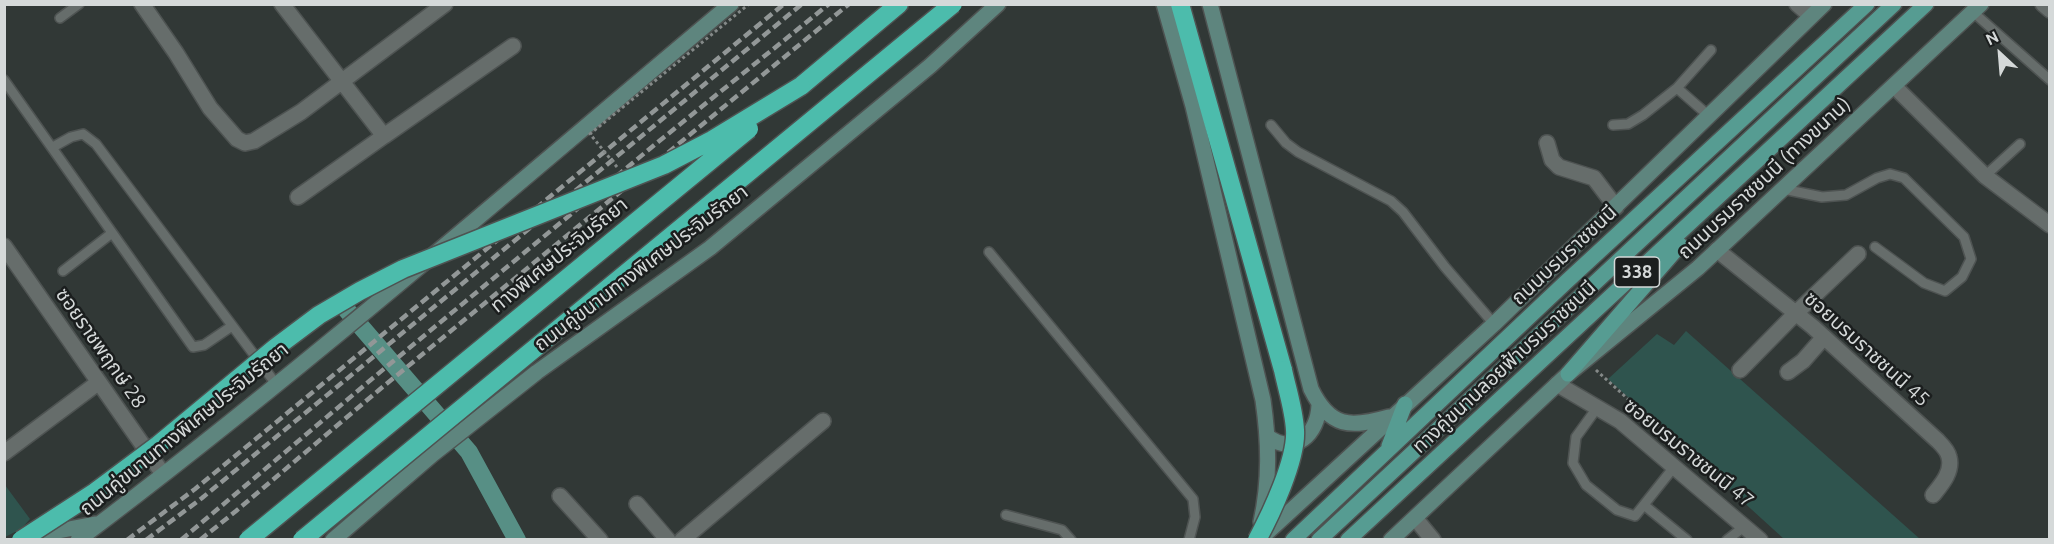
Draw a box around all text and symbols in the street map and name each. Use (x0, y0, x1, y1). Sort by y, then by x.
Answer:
north arrow (1970, 24, 2030, 84)
text: N (1983, 27, 2001, 49)
street label: ถนนบรมราชชนนี (ทางขนาน) (1673, 92, 1855, 264)
street label: ถนนคู่ขนานทางพิเศษประจิมรัถยา (529, 180, 753, 356)
street label: ทางพิเศษประจิมรัถยา (486, 192, 632, 318)
street label: ถนนบรมราชชนนี (1506, 200, 1622, 310)
road number: 338 (1614, 257, 1660, 287)
street label: ทางคู่ขนานลอยฟ้าบรมราชชนนี (1407, 276, 1601, 458)
street label: ซอยราชพฤกษ์ 28 (51, 283, 151, 413)
street label: ซอยบรมราชชนนี 45 (1799, 287, 1935, 411)
street label: ถนนคู่ขนานทางพิเศษประจิมรัถยา (75, 337, 293, 521)
street label: ซอยบรมราชชนนี 47 (1619, 393, 1759, 513)

